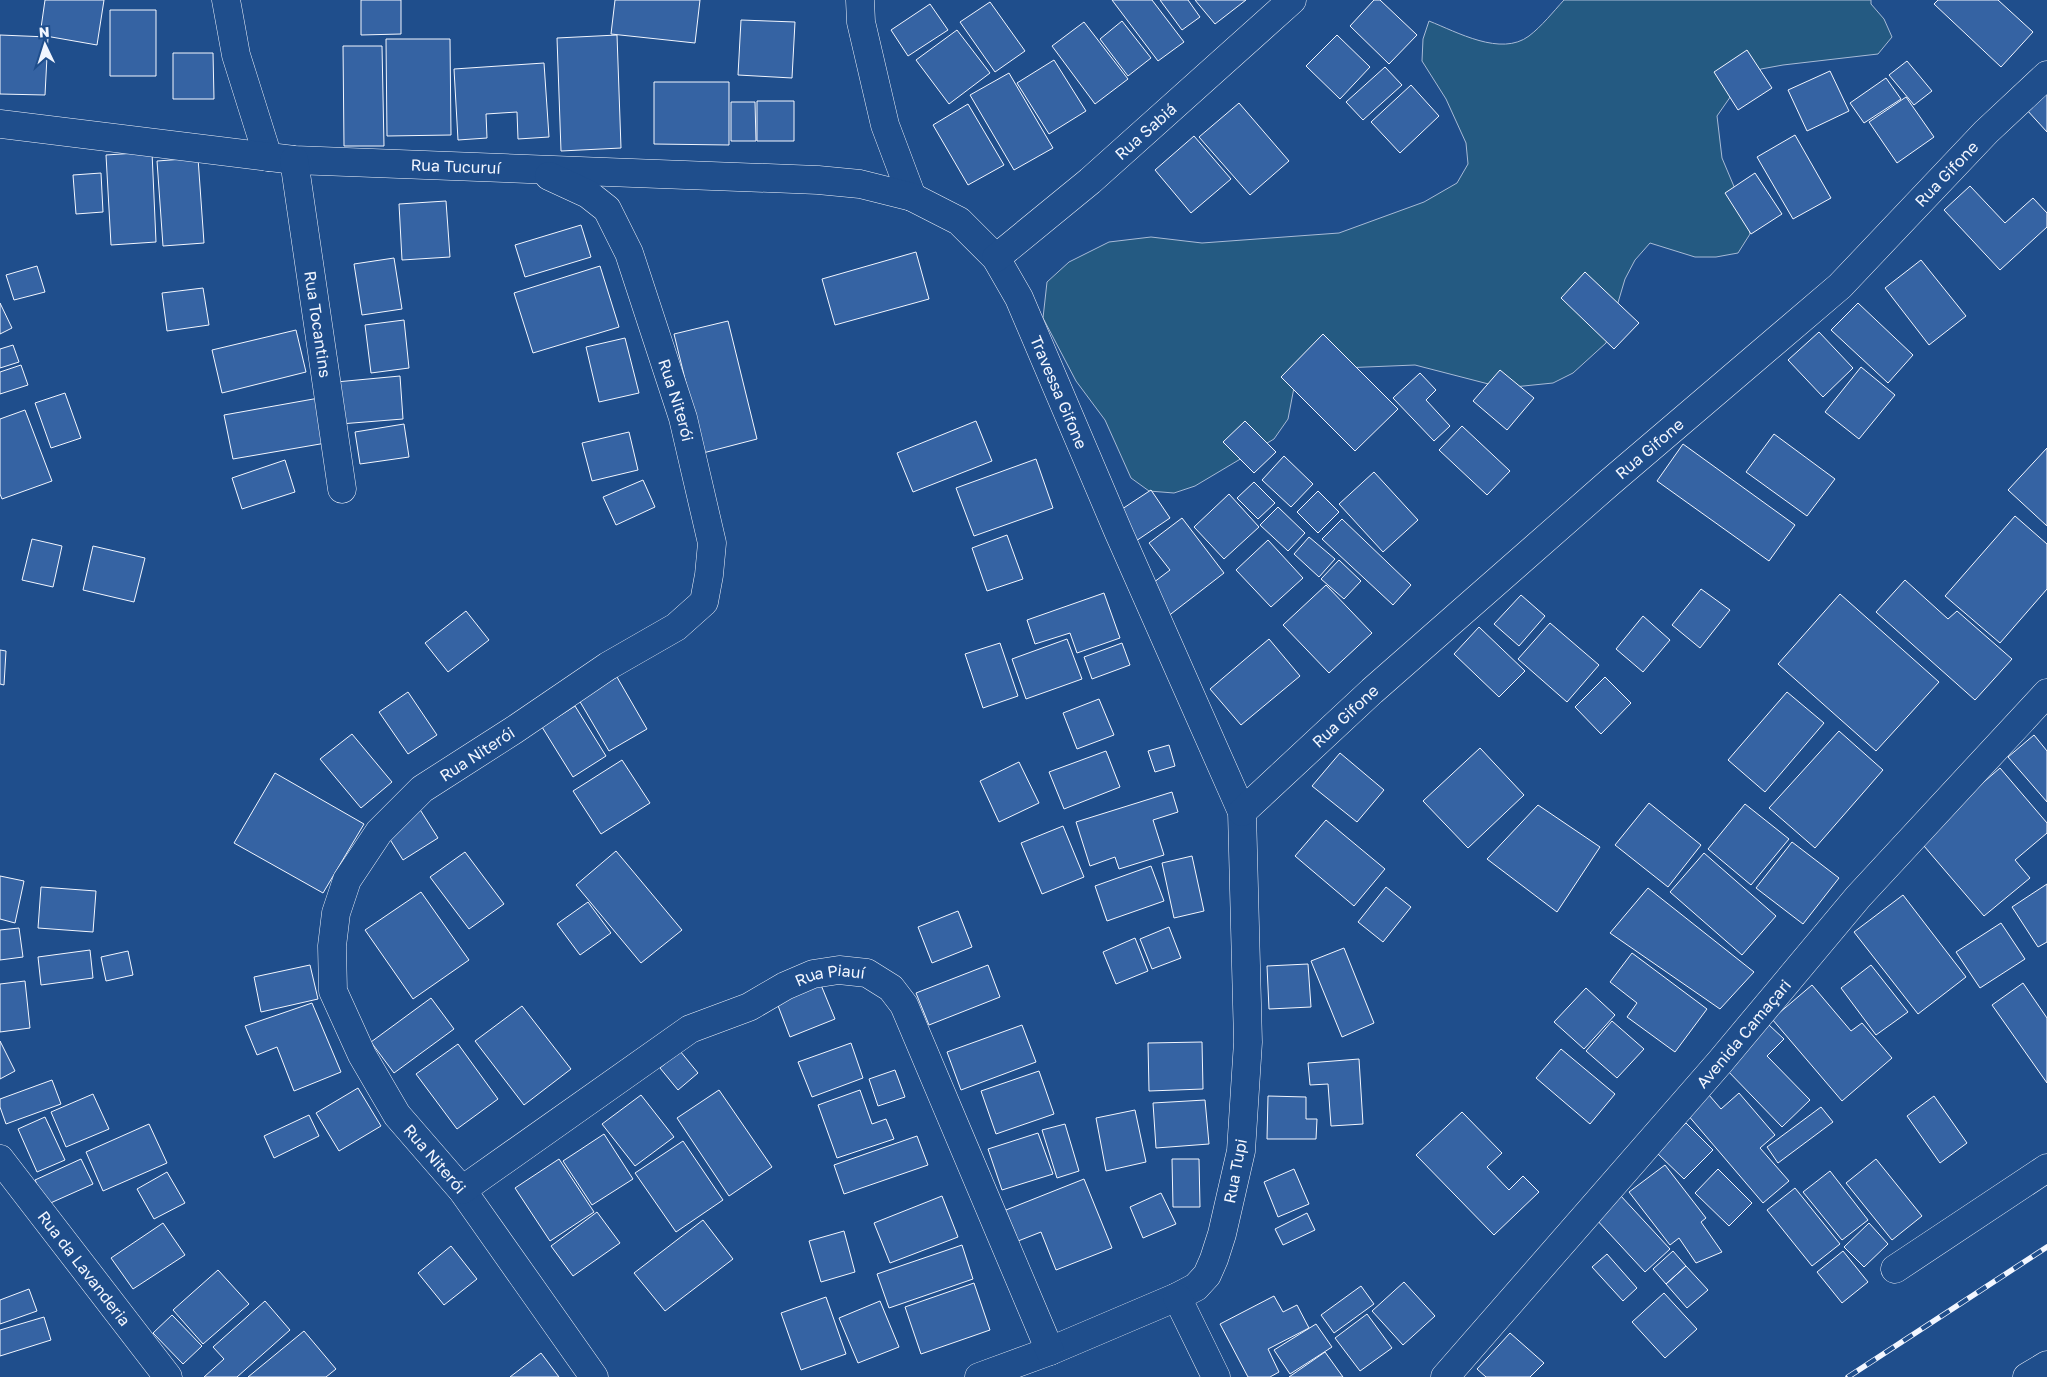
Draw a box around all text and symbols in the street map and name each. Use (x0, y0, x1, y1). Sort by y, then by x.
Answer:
north arrow (20, 20, 70, 70)
text: N (38, 23, 50, 40)
street label: Rua Sabiá (1111, 99, 1180, 164)
street label: Rua Gifone (1910, 137, 1982, 211)
street label: Rua Tucuruí (410, 154, 503, 178)
street label: Rua Tocantins (300, 269, 336, 379)
street label: Travessa Gifone (1026, 333, 1092, 452)
street label: Rua Niterói (654, 356, 698, 443)
street label: Rua Gifone (1611, 414, 1688, 483)
street label: Rua Gifone (1308, 680, 1382, 752)
street label: Rua Niterói (436, 722, 518, 786)
street label: Rua Piauí (792, 960, 868, 991)
street label: Avenida Camaçari (1692, 975, 1795, 1092)
street label: Rua Niterói (399, 1120, 470, 1198)
street label: Rua Tupi (1219, 1137, 1251, 1205)
street label: Rua da Lavanderia (33, 1207, 135, 1330)

